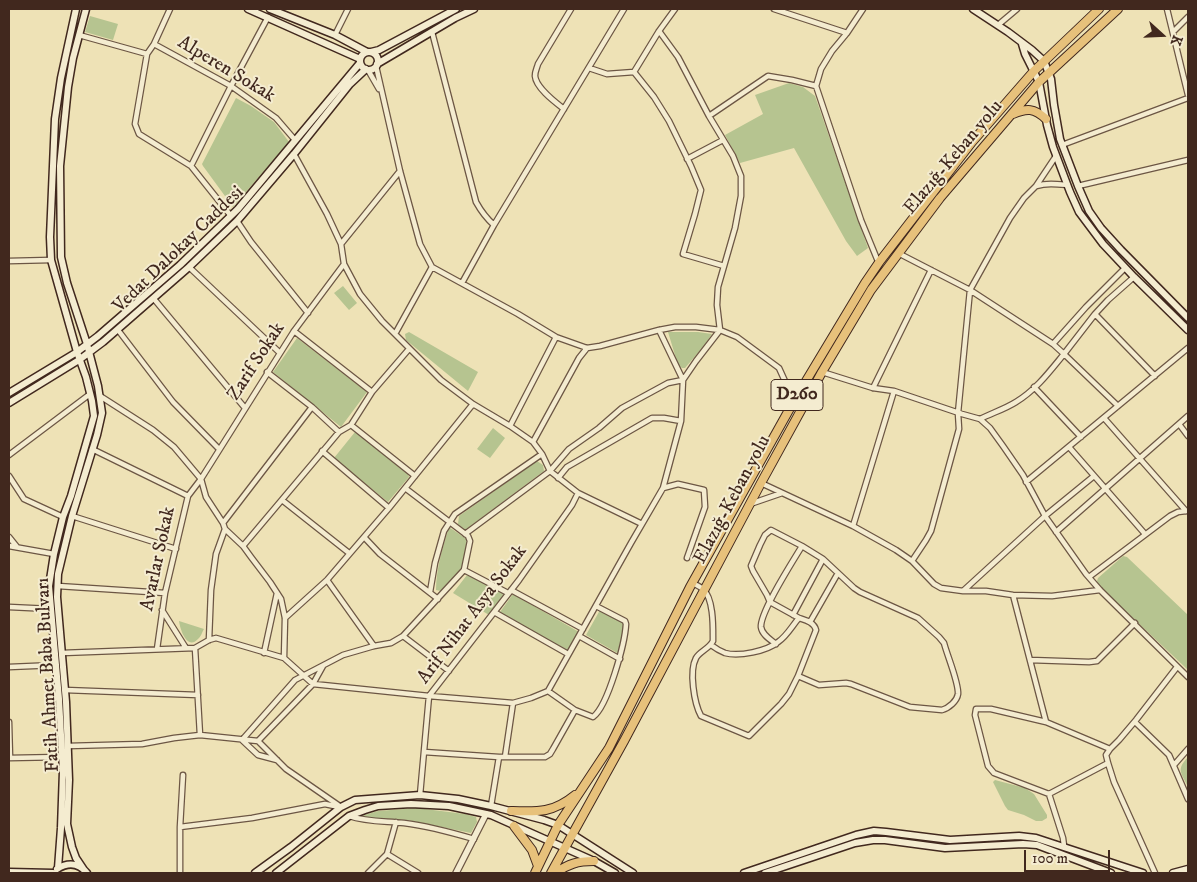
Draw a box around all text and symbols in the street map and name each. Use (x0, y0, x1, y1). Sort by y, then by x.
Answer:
north arrow (1137, 10, 1187, 60)
street label: Alperen Sokak (173, 32, 279, 108)
text: K (1166, 32, 1186, 48)
street label: Elazığ-Keban yolu (900, 96, 1008, 220)
street label: Vedat Dalokay Caddesi (109, 182, 249, 318)
street label: Zarif Sokak (223, 319, 291, 405)
road number: D260 (771, 380, 823, 410)
street label: Elazığ-Keban yolu (690, 432, 776, 568)
street label: Avarlar Sokak (137, 505, 181, 613)
street label: Arif Nihat Asya Sokak (413, 541, 533, 689)
street label: Fatih Ahmet Baba Bulvarı (33, 577, 65, 773)
scale bar (1027, 840, 1113, 872)
text: 100 m (1032, 849, 1068, 868)

